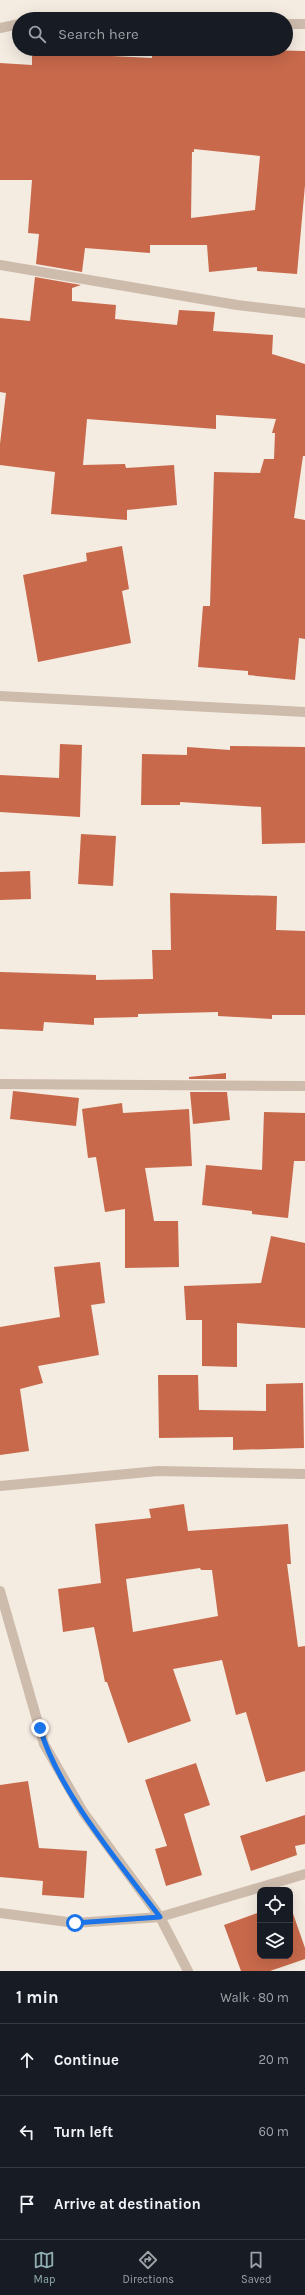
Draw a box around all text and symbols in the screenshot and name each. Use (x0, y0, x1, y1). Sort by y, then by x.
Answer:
search box (12, 12, 293, 56)
icon: search (26, 23, 48, 45)
text: Search here (58, 25, 139, 43)
route end (31, 1719, 49, 1737)
map controls (257, 1887, 293, 1959)
button: locate (257, 1887, 293, 1923)
route start (66, 1914, 84, 1932)
button: layers (257, 1923, 293, 1959)
text: 1 min (16, 1987, 59, 2007)
text: Walk · 80 m (220, 1990, 289, 2005)
icon: ahead (16, 2049, 38, 2071)
text: Continue (54, 2051, 119, 2069)
text: 20 m (259, 2052, 289, 2067)
icon: left (16, 2121, 38, 2143)
text: Turn left (54, 2123, 113, 2141)
text: 60 m (259, 2124, 289, 2139)
icon: arrive (16, 2193, 38, 2215)
text: Arrive at destination (54, 2195, 201, 2213)
tab: Map (33, 2249, 55, 2286)
tab: Directions (122, 2249, 174, 2286)
tab: Saved (241, 2249, 272, 2286)

